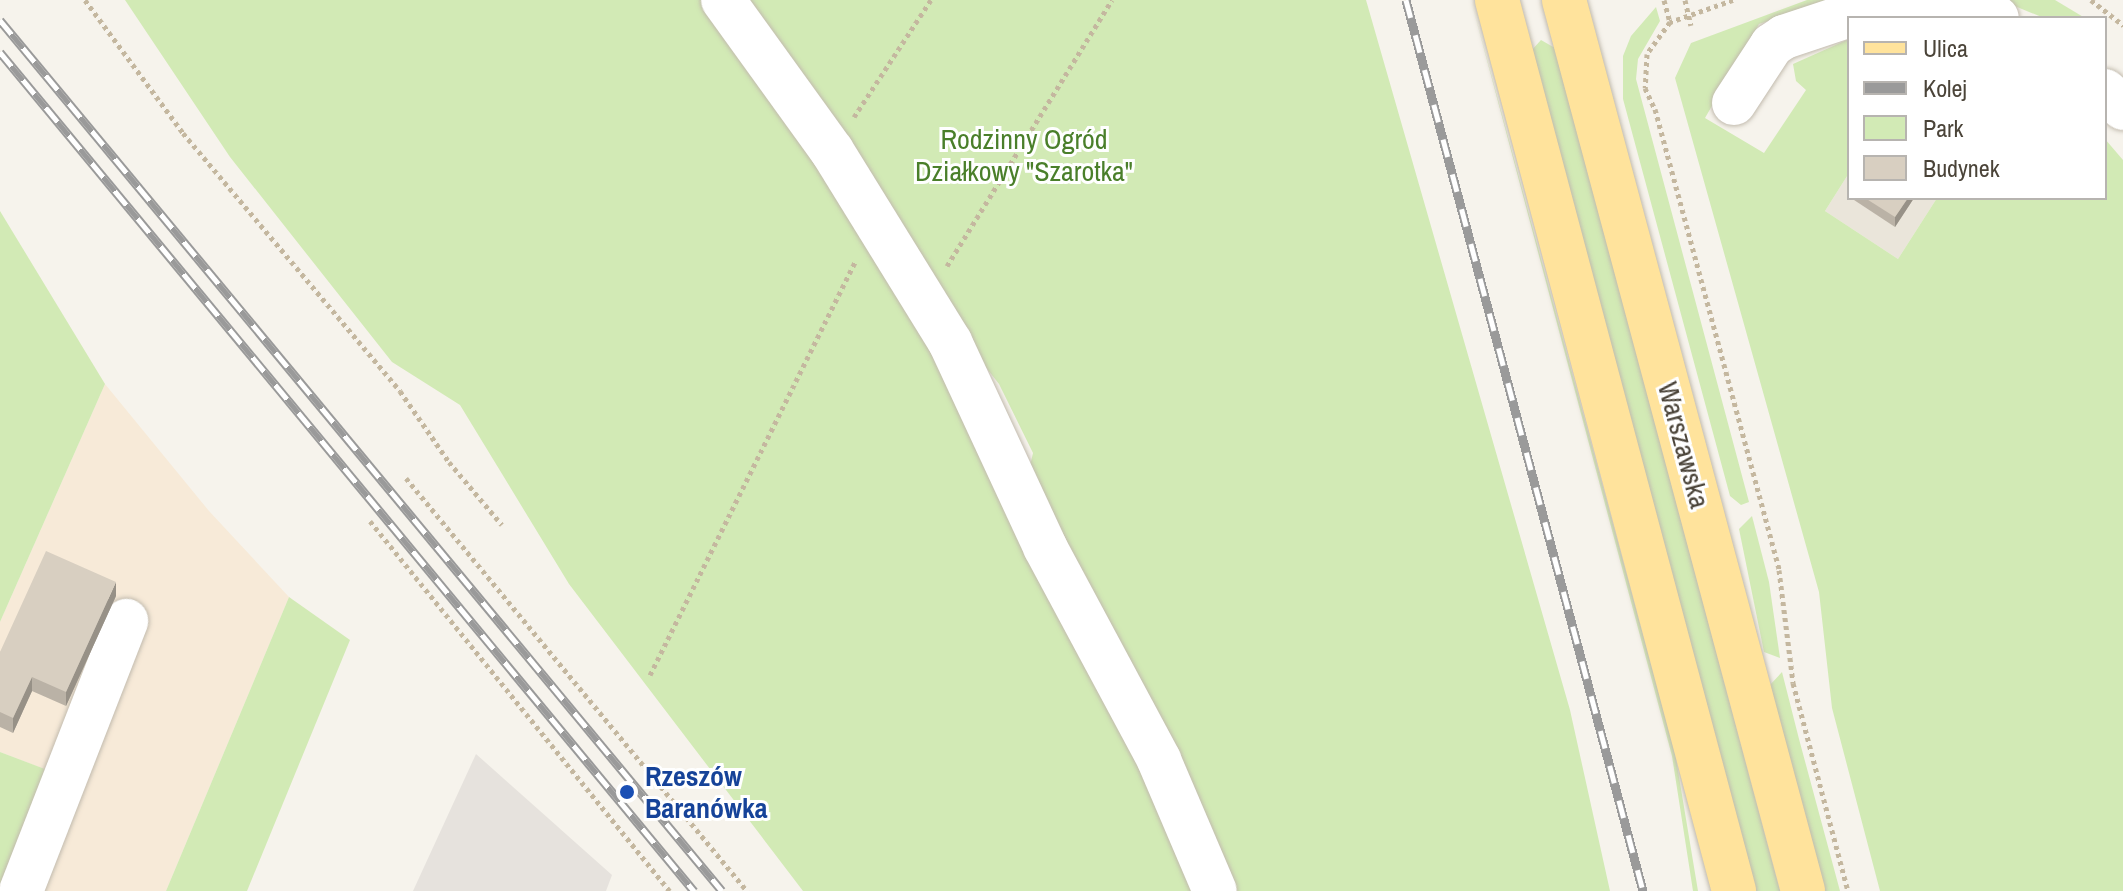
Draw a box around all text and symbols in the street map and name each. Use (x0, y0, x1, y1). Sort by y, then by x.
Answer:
legend (1847, 16, 2107, 200)
text: Ulica (1923, 32, 1968, 64)
text: Kolej (1923, 72, 1967, 104)
text: Park (1923, 112, 1963, 144)
park label: Rodzinny Ogród Działkowy "Szarotka" (915, 122, 1133, 188)
text: Budynek (1923, 152, 2000, 184)
street label: Warszawska (1651, 378, 1717, 512)
place label: Rzeszów Baranówka (645, 759, 767, 825)
marker: Rzeszów Baranówka (616, 781, 638, 803)

